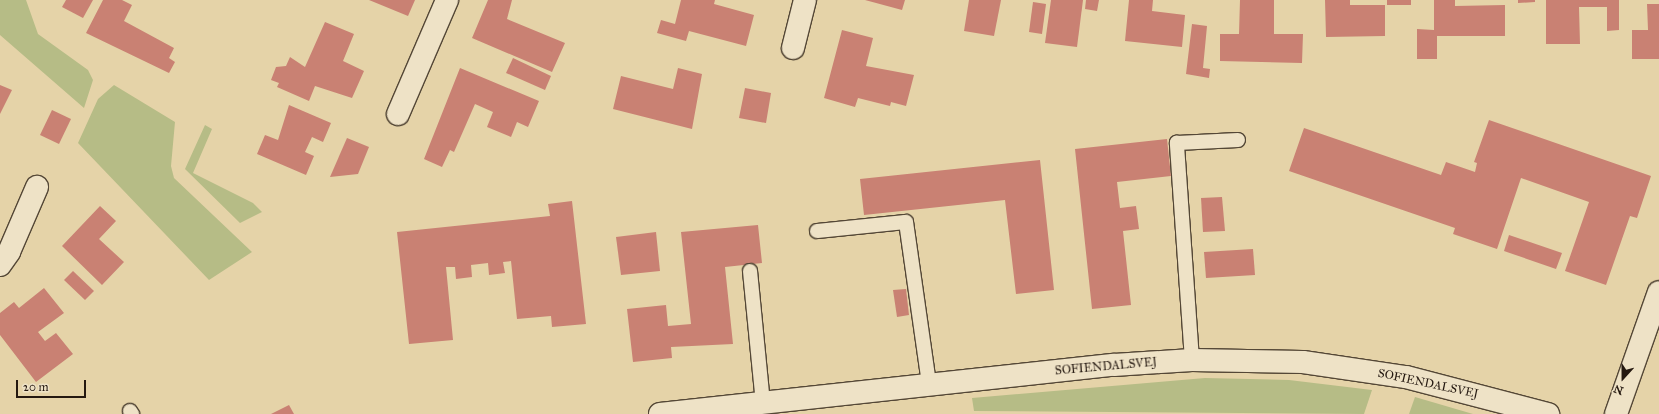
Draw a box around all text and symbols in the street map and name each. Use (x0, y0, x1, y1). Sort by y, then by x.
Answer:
street label: SOFIENDALSVEJ (1054, 355, 1158, 379)
north arrow (1603, 358, 1643, 398)
street label: SOFIENDALSVEJ (1376, 366, 1480, 402)
scale bar (18, 372, 88, 398)
text: 20 m (23, 380, 49, 394)
text: N (1612, 382, 1625, 397)

